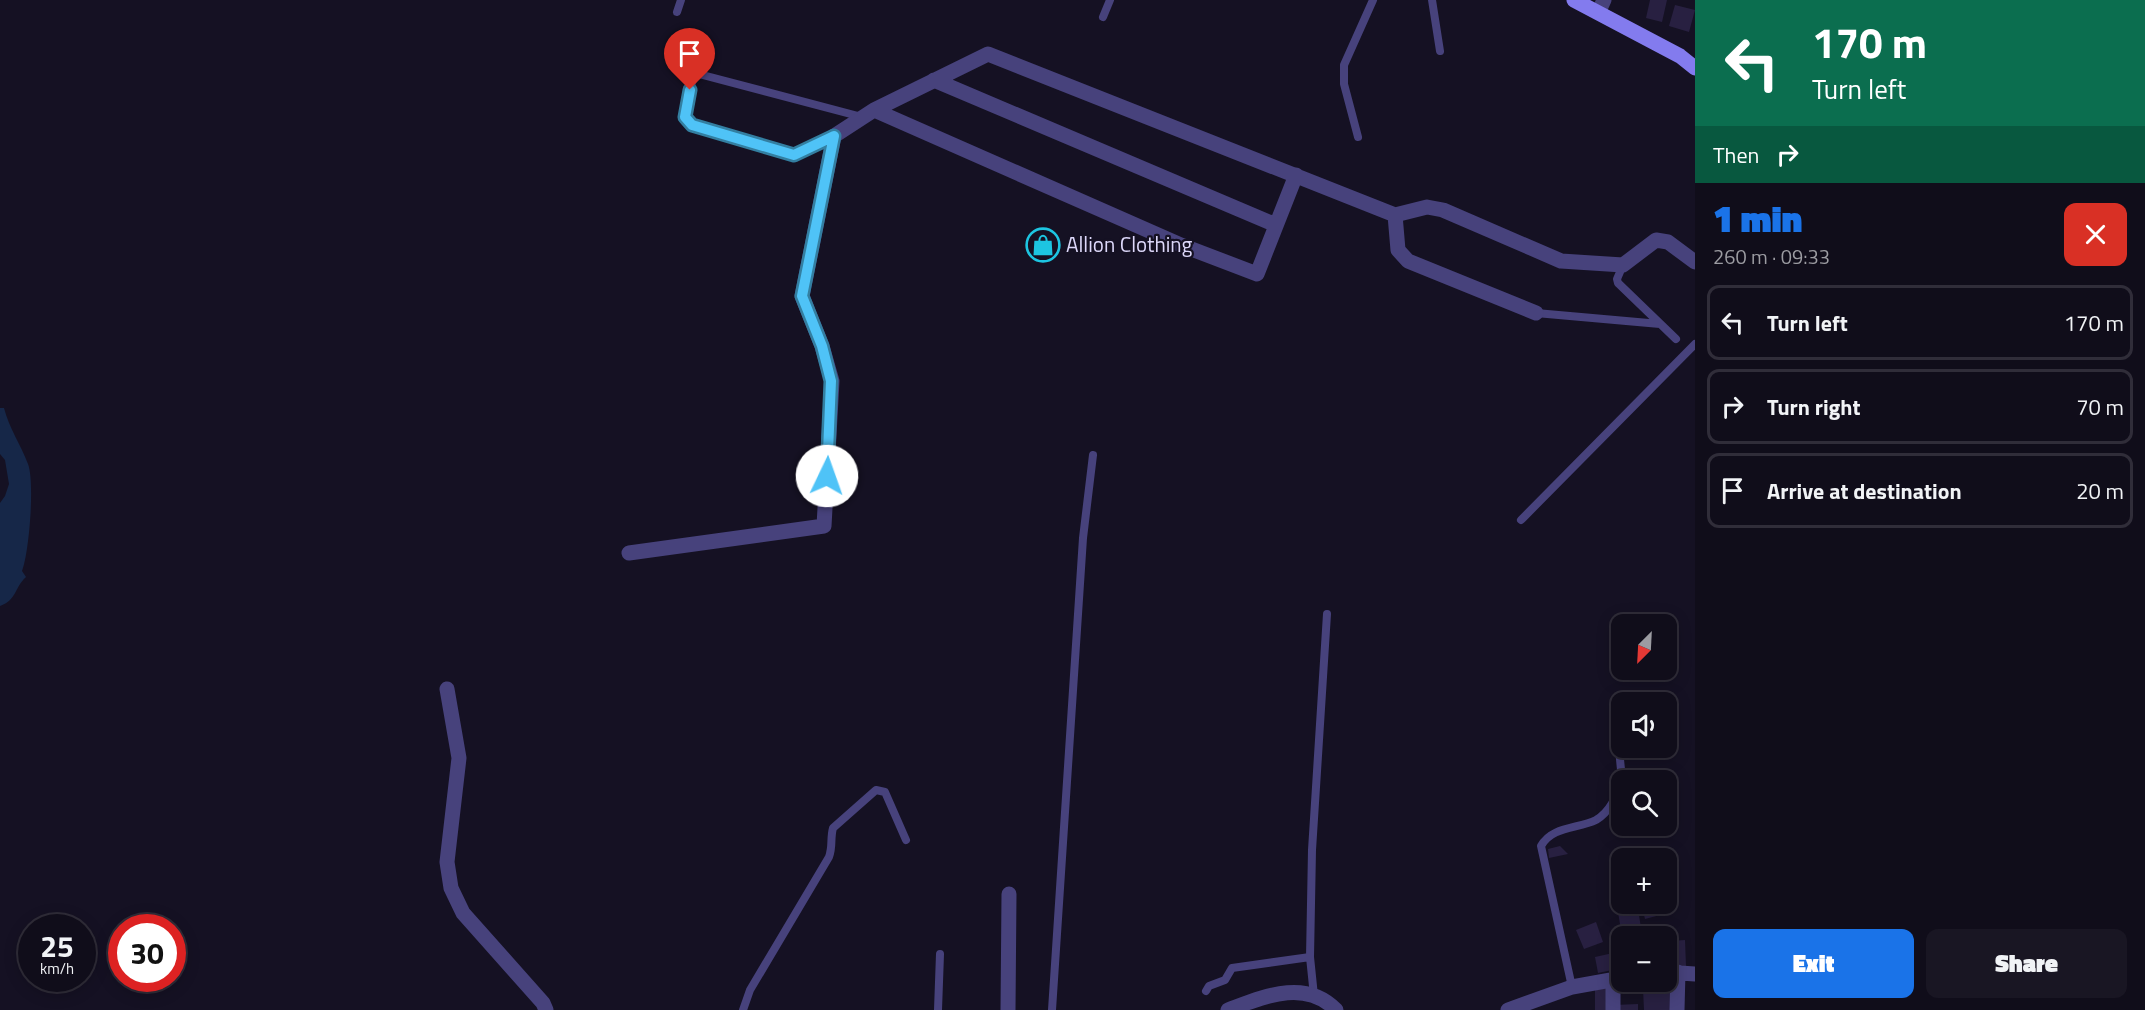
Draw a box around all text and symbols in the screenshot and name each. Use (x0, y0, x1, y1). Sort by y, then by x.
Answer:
text: 170 m (1812, 10, 1927, 74)
icon: left (1713, 24, 1791, 102)
pin (664, 28, 715, 90)
icon: arrive (673, 37, 706, 70)
text: Turn left (1812, 68, 1906, 109)
text: Then (1713, 138, 1759, 172)
icon: right (1771, 138, 1804, 171)
text: 1 min (1713, 191, 1802, 246)
button: close (2064, 203, 2127, 266)
shop icon: Allion Clothing (1025, 227, 1061, 263)
place label: Allion Clothing (1066, 228, 1193, 260)
text: 260 m · 09:33 (1713, 241, 1830, 272)
icon: left (1716, 306, 1749, 339)
text: Turn left (1767, 306, 1848, 340)
text: 170 m (2064, 306, 2124, 340)
icon: right (1716, 390, 1749, 423)
text: Turn right (1767, 390, 1861, 424)
text: 70 m (2076, 390, 2124, 424)
position arrow (795, 444, 859, 508)
icon: arrive (1716, 474, 1749, 507)
text: Arrive at destination (1767, 474, 1962, 508)
text: 20 m (2076, 474, 2124, 508)
north arrow (1611, 614, 1677, 680)
map controls (1611, 614, 1677, 992)
button: sound (1611, 692, 1677, 758)
button: search (1611, 770, 1677, 836)
button: + (1611, 848, 1677, 914)
speed limit sign: 30 (108, 914, 186, 992)
text: 25 (40, 923, 74, 969)
button: − (1611, 926, 1677, 992)
button: Exit (1713, 929, 1914, 998)
button: Share (1926, 929, 2127, 998)
text: km/h (40, 957, 74, 980)

